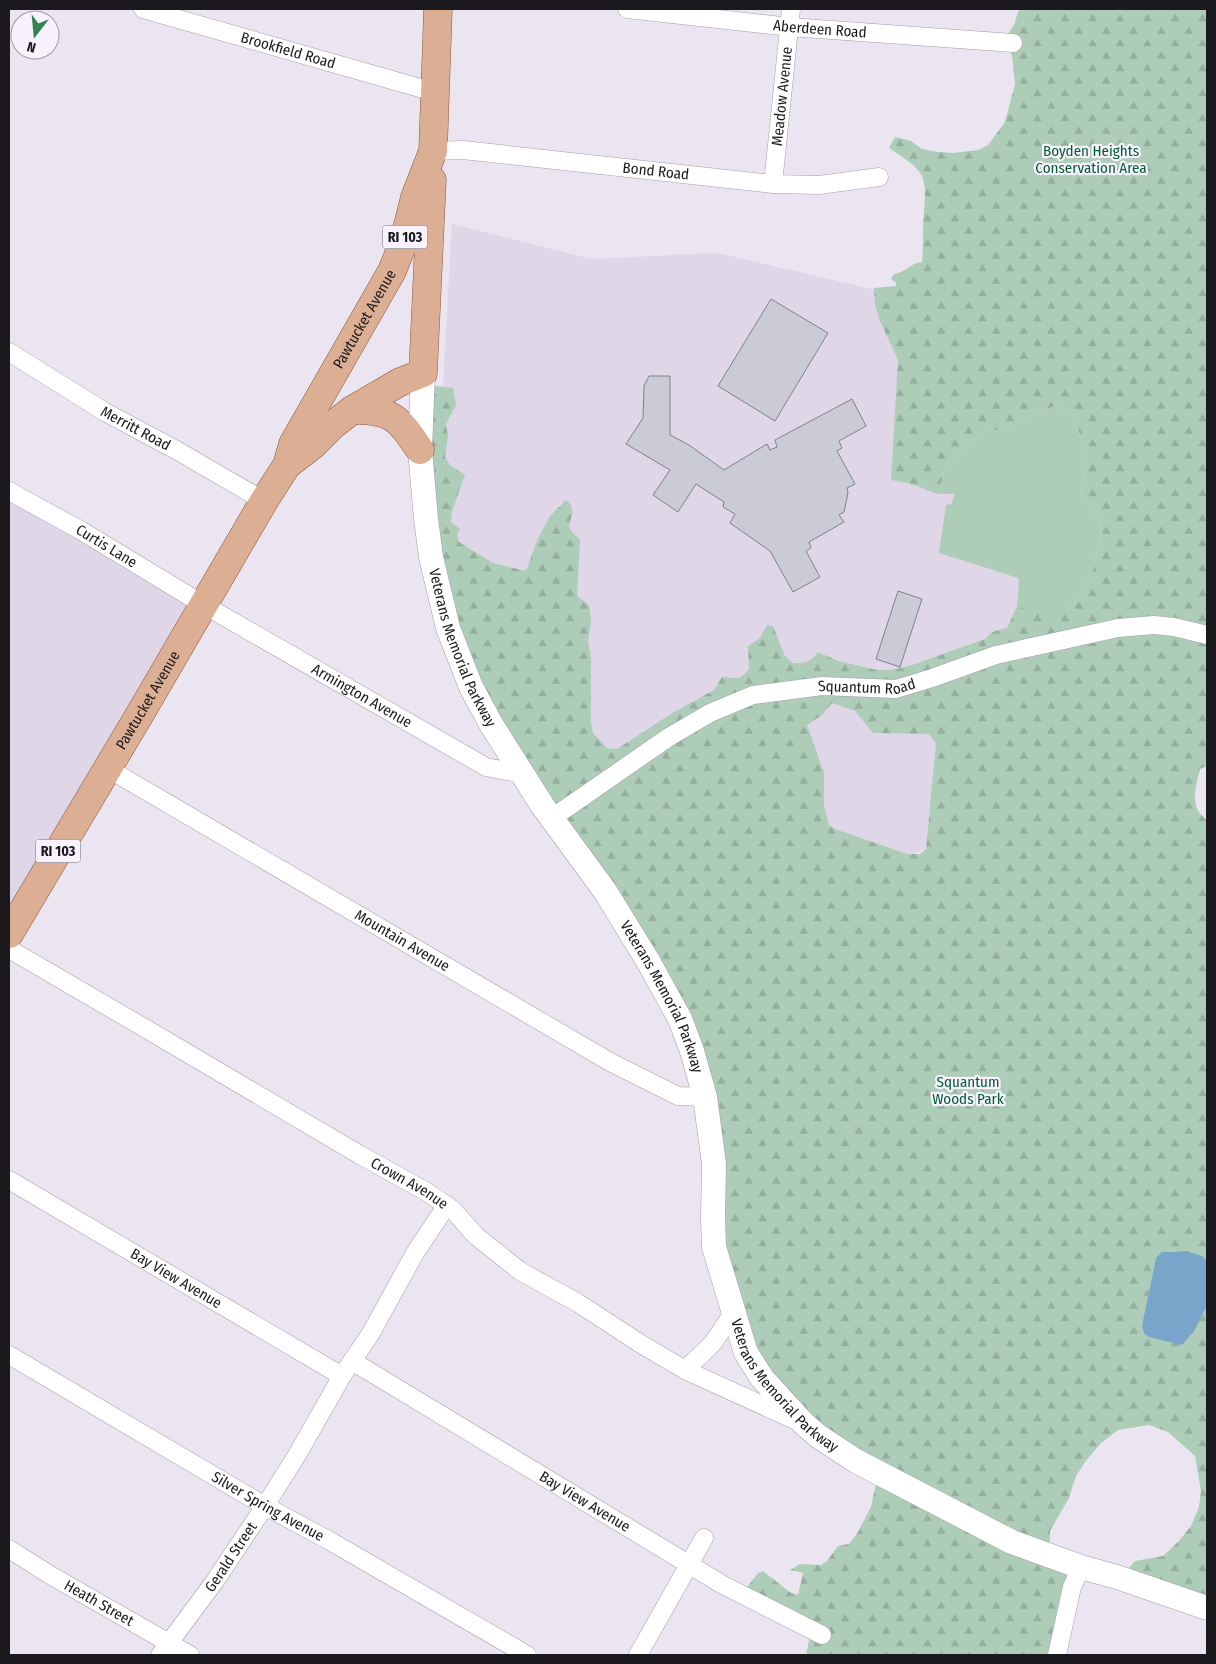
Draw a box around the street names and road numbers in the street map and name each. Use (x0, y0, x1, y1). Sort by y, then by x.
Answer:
street label: Aberdeen Road (772, 16, 867, 41)
street label: Brookfield Road (239, 28, 338, 72)
street label: Meadow Avenue (768, 46, 796, 147)
street label: Bond Road (622, 159, 690, 184)
road number: RI 103 (382, 226, 428, 248)
street label: Pawtucket Avenue (329, 266, 400, 372)
street label: Merritt Road (98, 402, 174, 454)
street label: Curtis Lane (73, 521, 140, 571)
street label: Veterans Memorial Parkway (425, 567, 500, 730)
street label: Pawtucket Avenue (112, 648, 184, 753)
street label: Armington Avenue (309, 660, 415, 732)
street label: Squantum Road (817, 675, 917, 699)
road number: RI 103 (36, 839, 80, 862)
street label: Mountain Avenue (352, 906, 453, 975)
street label: Veterans Memorial Parkway (616, 917, 707, 1075)
street label: Crown Avenue (368, 1154, 452, 1213)
street label: Bay View Avenue (127, 1245, 225, 1312)
street label: Veterans Memorial Parkway (727, 1317, 842, 1456)
street label: Bay View Avenue (536, 1467, 634, 1536)
street label: Silver Spring Avenue (209, 1468, 327, 1545)
street label: Gerald Street (201, 1519, 261, 1596)
street label: Heath Street (61, 1576, 137, 1630)

